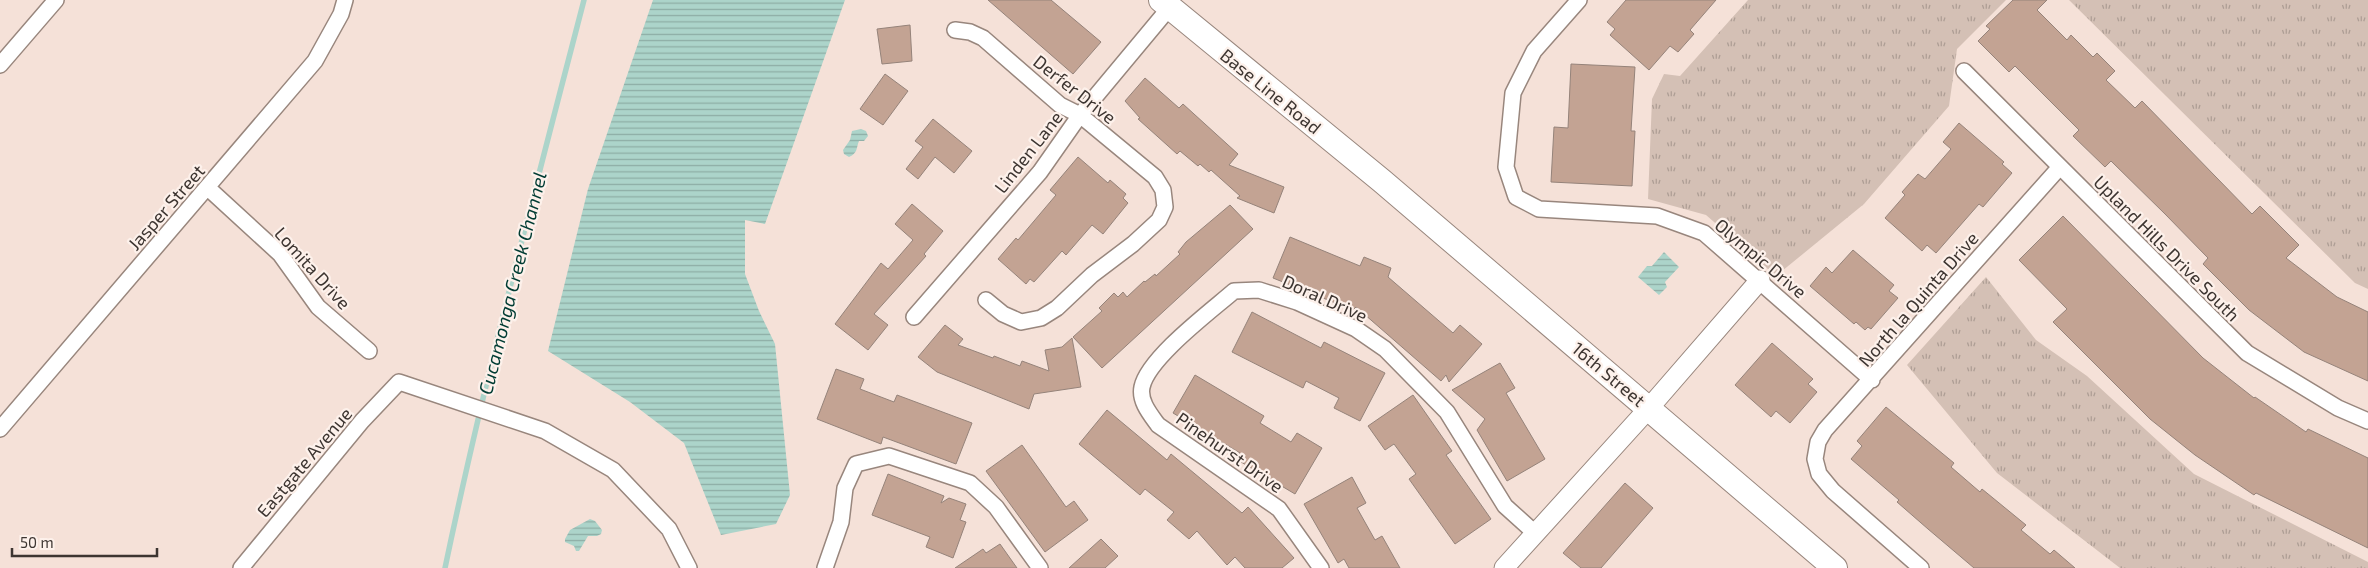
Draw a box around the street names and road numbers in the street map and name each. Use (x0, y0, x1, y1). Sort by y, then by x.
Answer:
street label: Base Line Road (1216, 44, 1326, 138)
street label: Derfer Drive (1029, 50, 1121, 128)
street label: Linden Lane (989, 107, 1067, 197)
street label: Jasper Street (123, 160, 209, 254)
street label: Upland Hills Drive South (2089, 170, 2245, 326)
street label: Olympic Drive (1711, 213, 1811, 303)
street label: Lomita Drive (270, 222, 356, 314)
street label: North la Quinta Drive (1853, 227, 1983, 371)
street label: Doral Drive (1279, 269, 1371, 327)
street label: 16th Street (1568, 337, 1650, 411)
street label: Eastgate Avenue (252, 403, 356, 521)
street label: Pinehurst Drive (1172, 407, 1288, 497)

